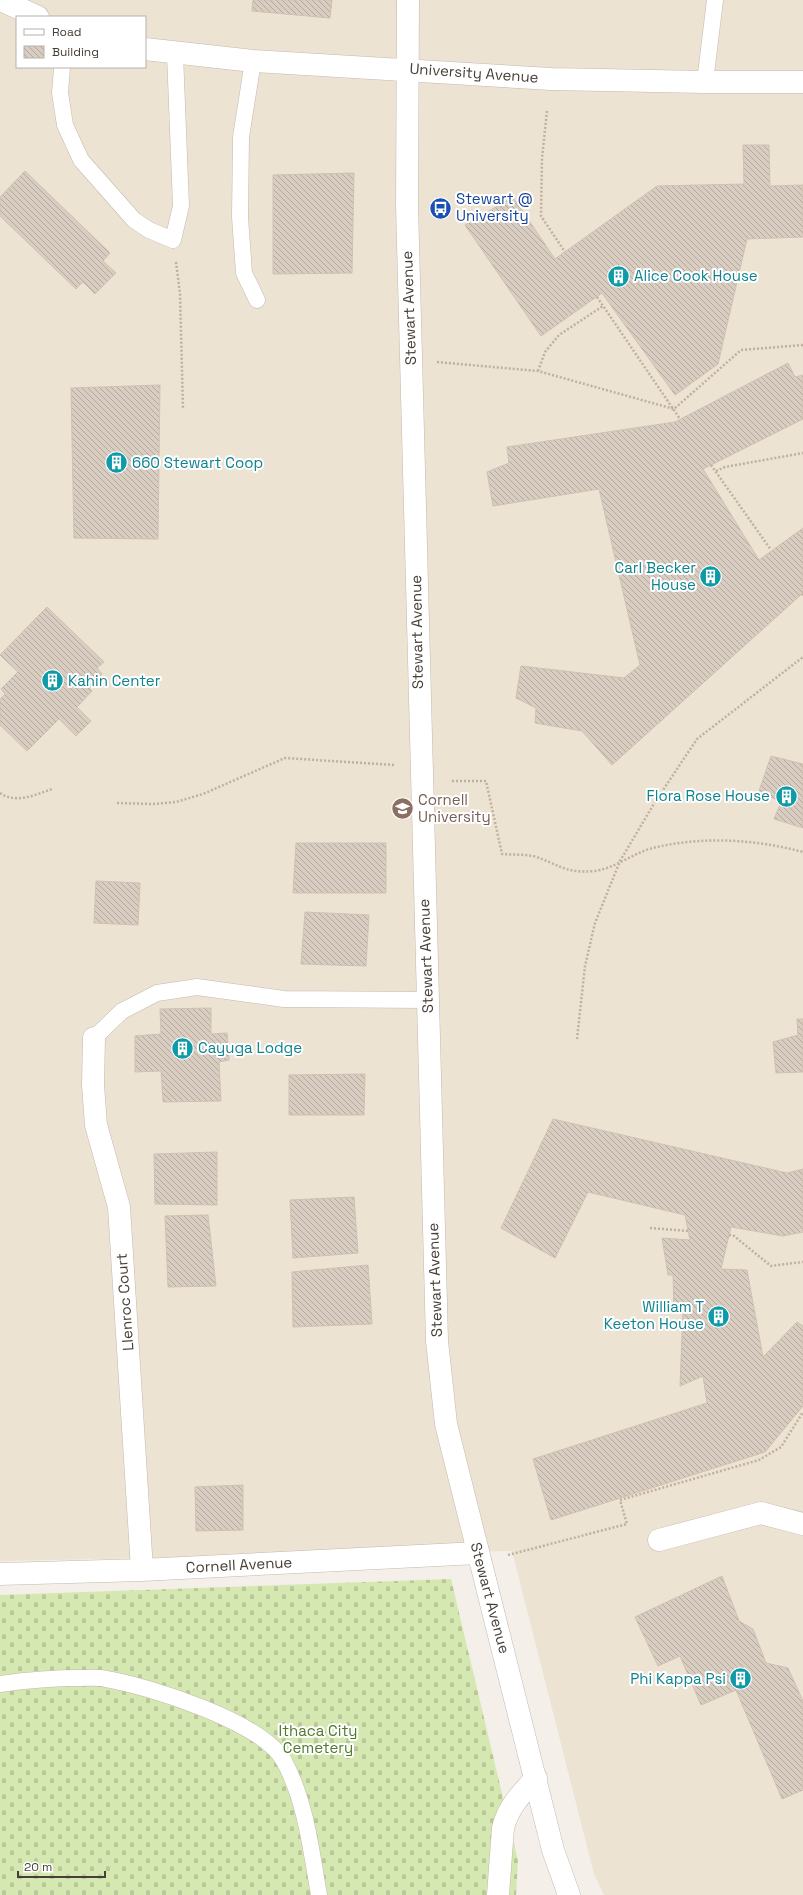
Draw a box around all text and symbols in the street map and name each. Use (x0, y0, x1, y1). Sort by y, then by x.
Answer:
legend (16, 16, 146, 68)
text: Road (52, 24, 81, 40)
text: Building (52, 44, 99, 60)
street label: University Avenue (409, 59, 539, 86)
place label: Stewart @ University (456, 189, 533, 225)
bus stop icon: Stewart @ University (428, 195, 454, 221)
street label: Stewart Avenue (397, 250, 420, 365)
building icon: Alice Cook House (606, 263, 632, 289)
place label: Alice Cook House (634, 266, 758, 285)
building icon: 660 Stewart Coop (103, 450, 129, 476)
place label: 660 Stewart Coop (132, 453, 263, 472)
place label: Carl Becker House (615, 558, 696, 594)
building icon: Carl Becker House (698, 564, 724, 590)
street label: Stewart Avenue (406, 575, 427, 689)
building icon: Kahin Center (40, 668, 66, 694)
place label: Kahin Center (68, 671, 161, 690)
building icon: Flora Rose House (773, 783, 799, 809)
place label: Flora Rose House (647, 786, 770, 805)
place label: Cornell University (418, 790, 491, 826)
school or university icon: Cornell University (389, 796, 415, 822)
street label: Stewart Avenue (414, 898, 437, 1013)
building icon: Cayuga Lodge (169, 1035, 195, 1061)
place label: Cayuga Lodge (198, 1038, 302, 1057)
street label: Stewart Avenue (423, 1222, 446, 1337)
street label: Llenroc Court (112, 1252, 137, 1352)
place label: William T Keeton House (604, 1297, 704, 1333)
building icon: William T Keeton House (706, 1303, 732, 1329)
street label: Stewart Avenue (467, 1540, 514, 1656)
street label: Cornell Avenue (185, 1552, 293, 1577)
building icon: Phi Kappa Psi (728, 1666, 754, 1692)
place label: Phi Kappa Psi (630, 1669, 726, 1688)
park label: Ithaca City Cemetery (278, 1721, 358, 1757)
scale bar (18, 1853, 105, 1879)
text: 20 m (24, 1859, 52, 1875)

